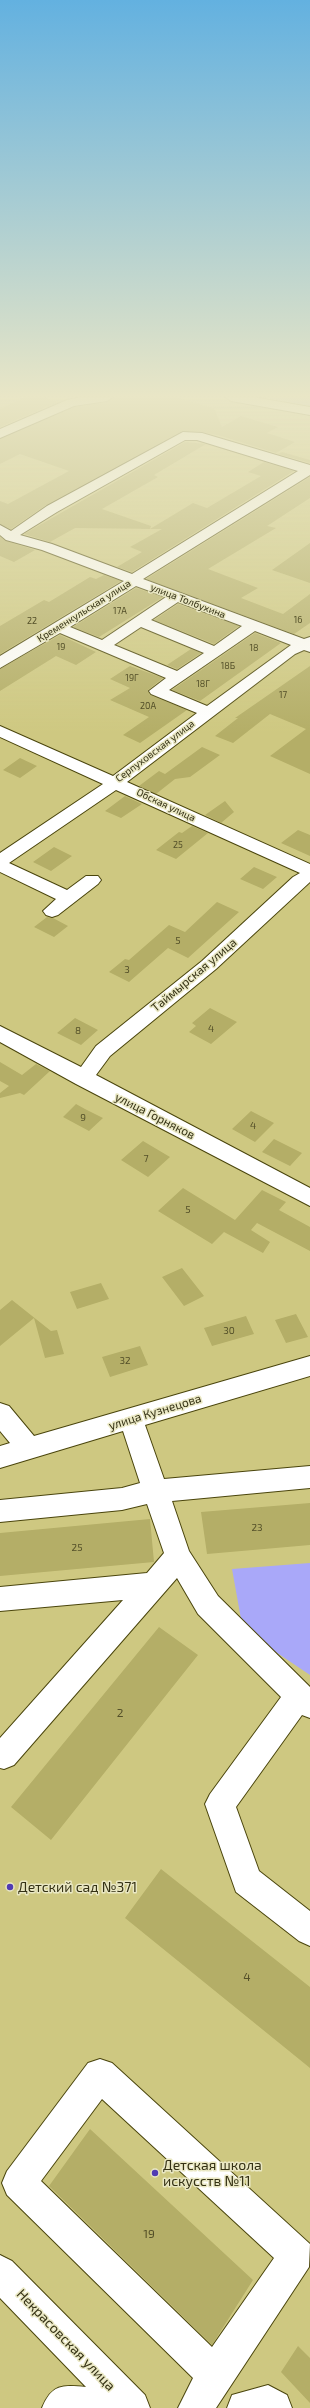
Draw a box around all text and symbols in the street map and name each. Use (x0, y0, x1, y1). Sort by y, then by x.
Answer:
street label: Кременкульская улица (35, 577, 133, 645)
street label: улица Толбухина (149, 581, 227, 621)
house number: 17А (113, 606, 127, 616)
house number: 16 (294, 615, 302, 625)
house number: 22 (27, 616, 37, 626)
house number: 19 (57, 642, 65, 652)
house number: 18 (249, 643, 259, 653)
house number: 18Б (221, 661, 235, 671)
house number: 19Г (125, 673, 139, 683)
house number: 18Г (196, 679, 210, 689)
house number: 17 (279, 690, 287, 700)
house number: 20А (140, 701, 156, 711)
street label: Серпуховская улица (113, 717, 197, 785)
street label: Обская улица (135, 786, 197, 824)
house number: 25 (173, 840, 183, 850)
street label: Таймырская улица (148, 935, 240, 1015)
house number: 5 (175, 935, 181, 947)
house number: 3 (124, 964, 130, 976)
house number: 4 (208, 1023, 214, 1035)
house number: 8 (75, 1025, 81, 1037)
street label: улица Горняков (113, 1090, 197, 1142)
house number: 9 (80, 1112, 86, 1124)
house number: 4 (250, 1120, 256, 1132)
house number: 7 (143, 1153, 149, 1165)
house number: 5 (185, 1204, 191, 1216)
house number: 30 (223, 1325, 235, 1337)
house number: 32 (119, 1355, 131, 1367)
street label: улица Кузнецова (107, 1391, 203, 1433)
house number: 23 (251, 1522, 263, 1534)
house number: 25 (72, 1542, 82, 1554)
house number: 2 (117, 1706, 123, 1720)
place label: Детский сад №371 (18, 1879, 137, 1895)
marker: Детский сад №371 (5, 1882, 15, 1892)
house number: 4 (243, 1970, 251, 1984)
place label: Детская школа искусств №11 (163, 2157, 262, 2190)
marker: Детская школа искусств №11 (150, 2168, 160, 2178)
house number: 19 (143, 2227, 155, 2241)
street label: Некрасовская улица (13, 2286, 119, 2394)

